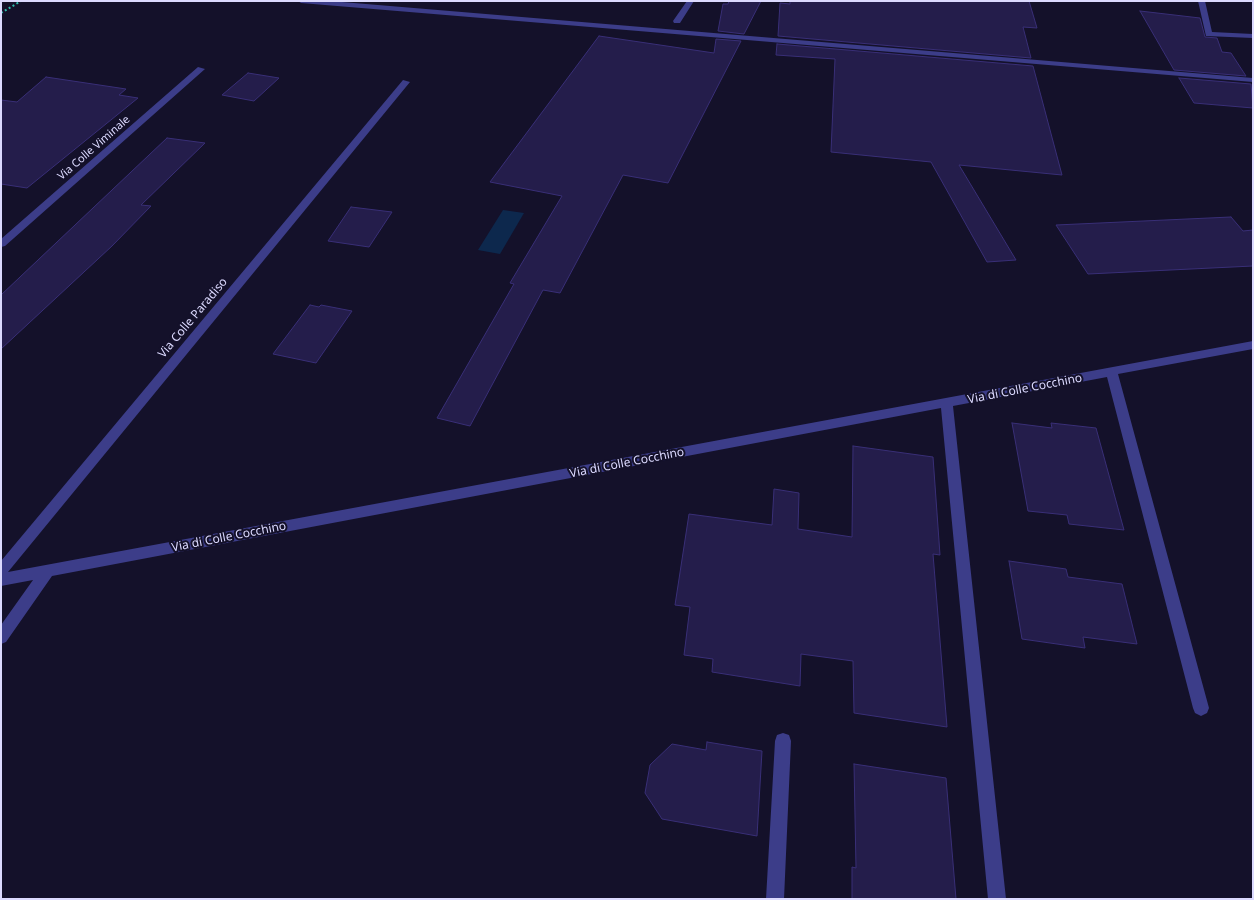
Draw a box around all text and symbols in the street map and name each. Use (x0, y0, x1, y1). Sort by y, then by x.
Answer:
street label: Via Colle Viminale (55, 113, 133, 183)
street label: Via Colle Paradiso (155, 275, 231, 361)
street label: Via di Colle Cocchino (967, 371, 1083, 407)
street label: Via di Colle Cocchino (569, 445, 685, 481)
street label: Via di Colle Cocchino (171, 519, 287, 555)

